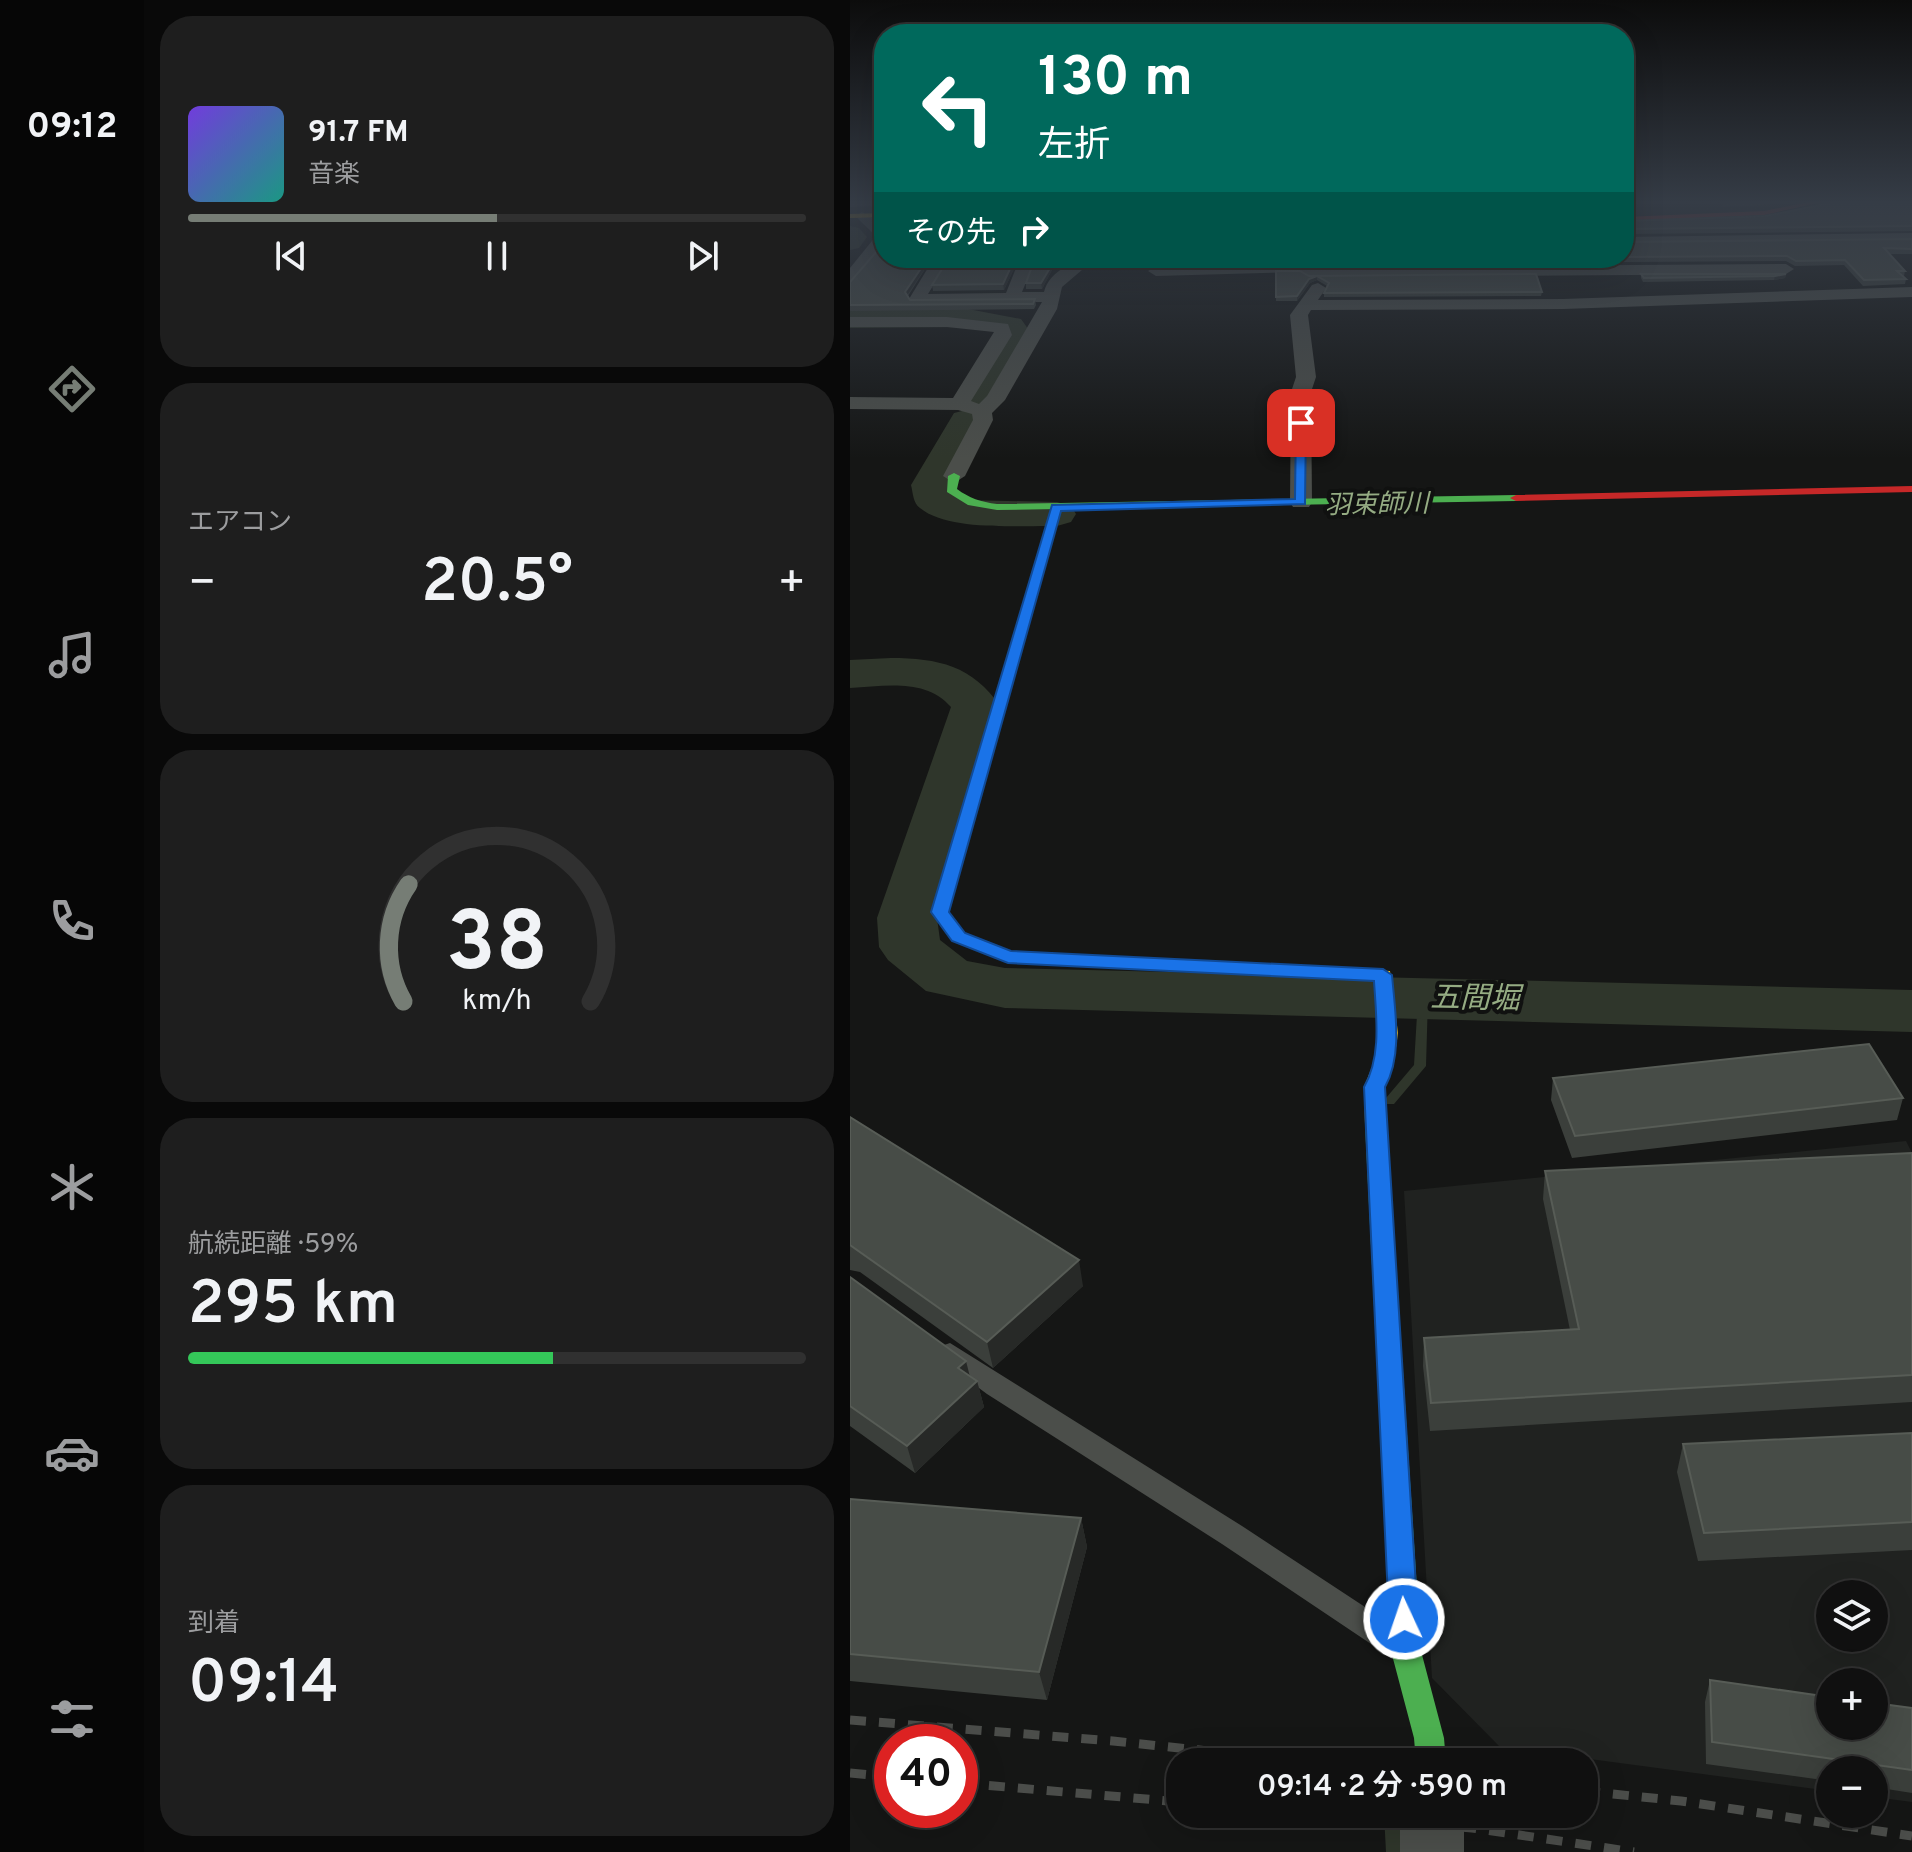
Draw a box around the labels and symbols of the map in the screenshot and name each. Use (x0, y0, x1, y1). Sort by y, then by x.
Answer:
pin (1267, 389, 1335, 457)
water label: 羽束師川 (1325, 489, 1432, 523)
water label: 五間堀 (1430, 981, 1524, 1019)
position arrow (1362, 1577, 1446, 1661)
speed limit sign: 40 (874, 1724, 978, 1828)

